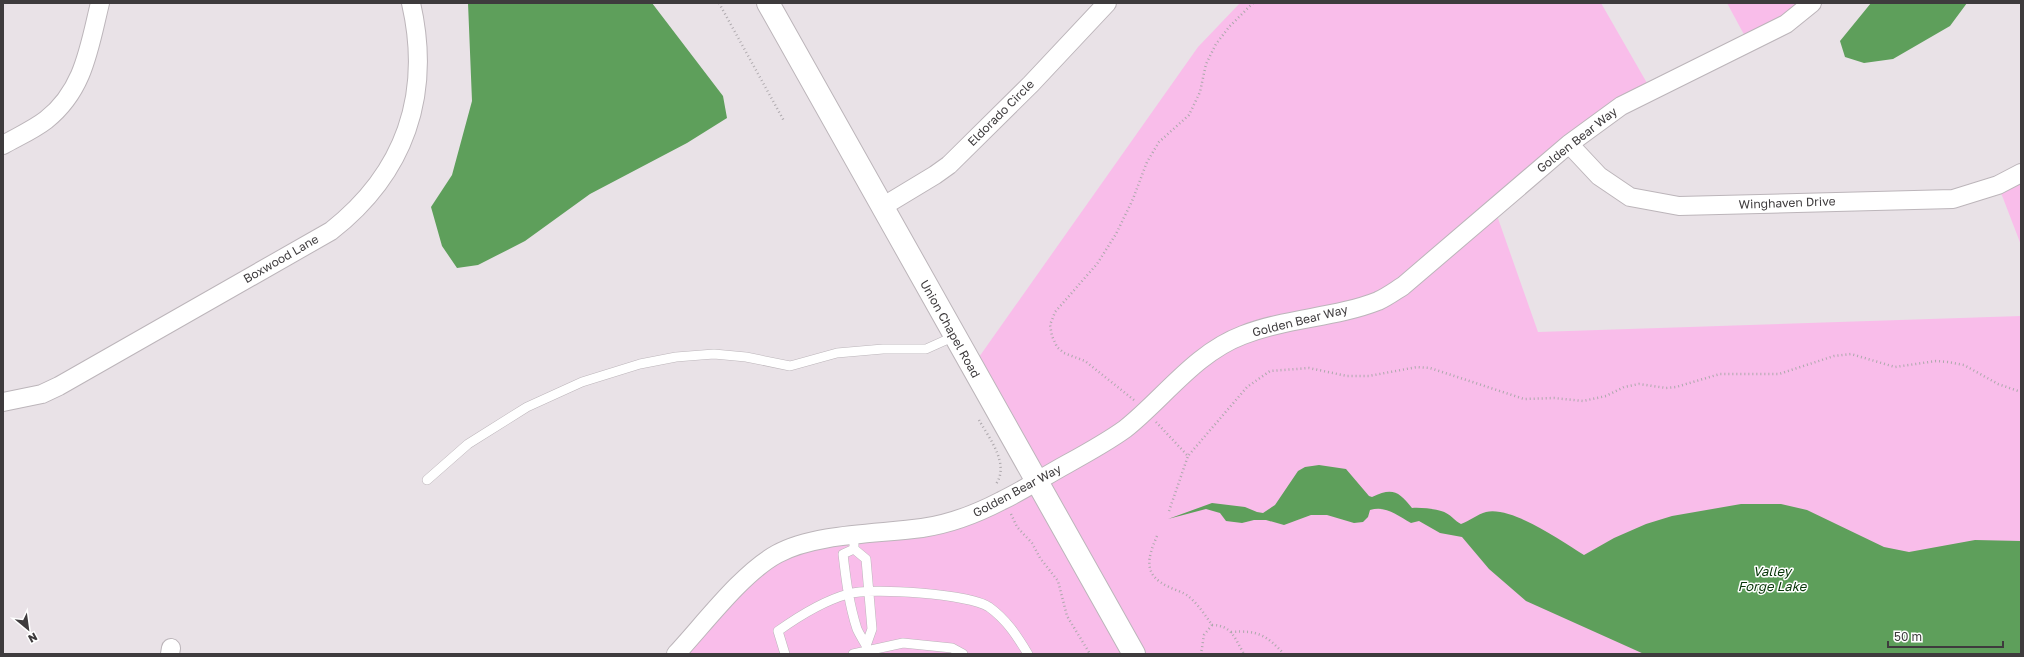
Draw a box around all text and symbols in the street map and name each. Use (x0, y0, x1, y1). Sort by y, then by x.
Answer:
street label: Eldorado Circle (964, 76, 1037, 149)
street label: Golden Bear Way (1534, 103, 1620, 176)
street label: Winghaven Drive (1738, 193, 1836, 212)
street label: Boxwood Lane (241, 231, 321, 286)
street label: Union Chapel Road (917, 277, 984, 380)
street label: Golden Bear Way (1251, 301, 1349, 340)
street label: Golden Bear Way (970, 461, 1064, 520)
water label: Valley Forge Lake (1738, 563, 1808, 594)
north arrow (8, 609, 48, 649)
scale bar (1888, 623, 2003, 649)
text: 50 m (1894, 629, 1922, 644)
text: N (26, 630, 40, 646)

